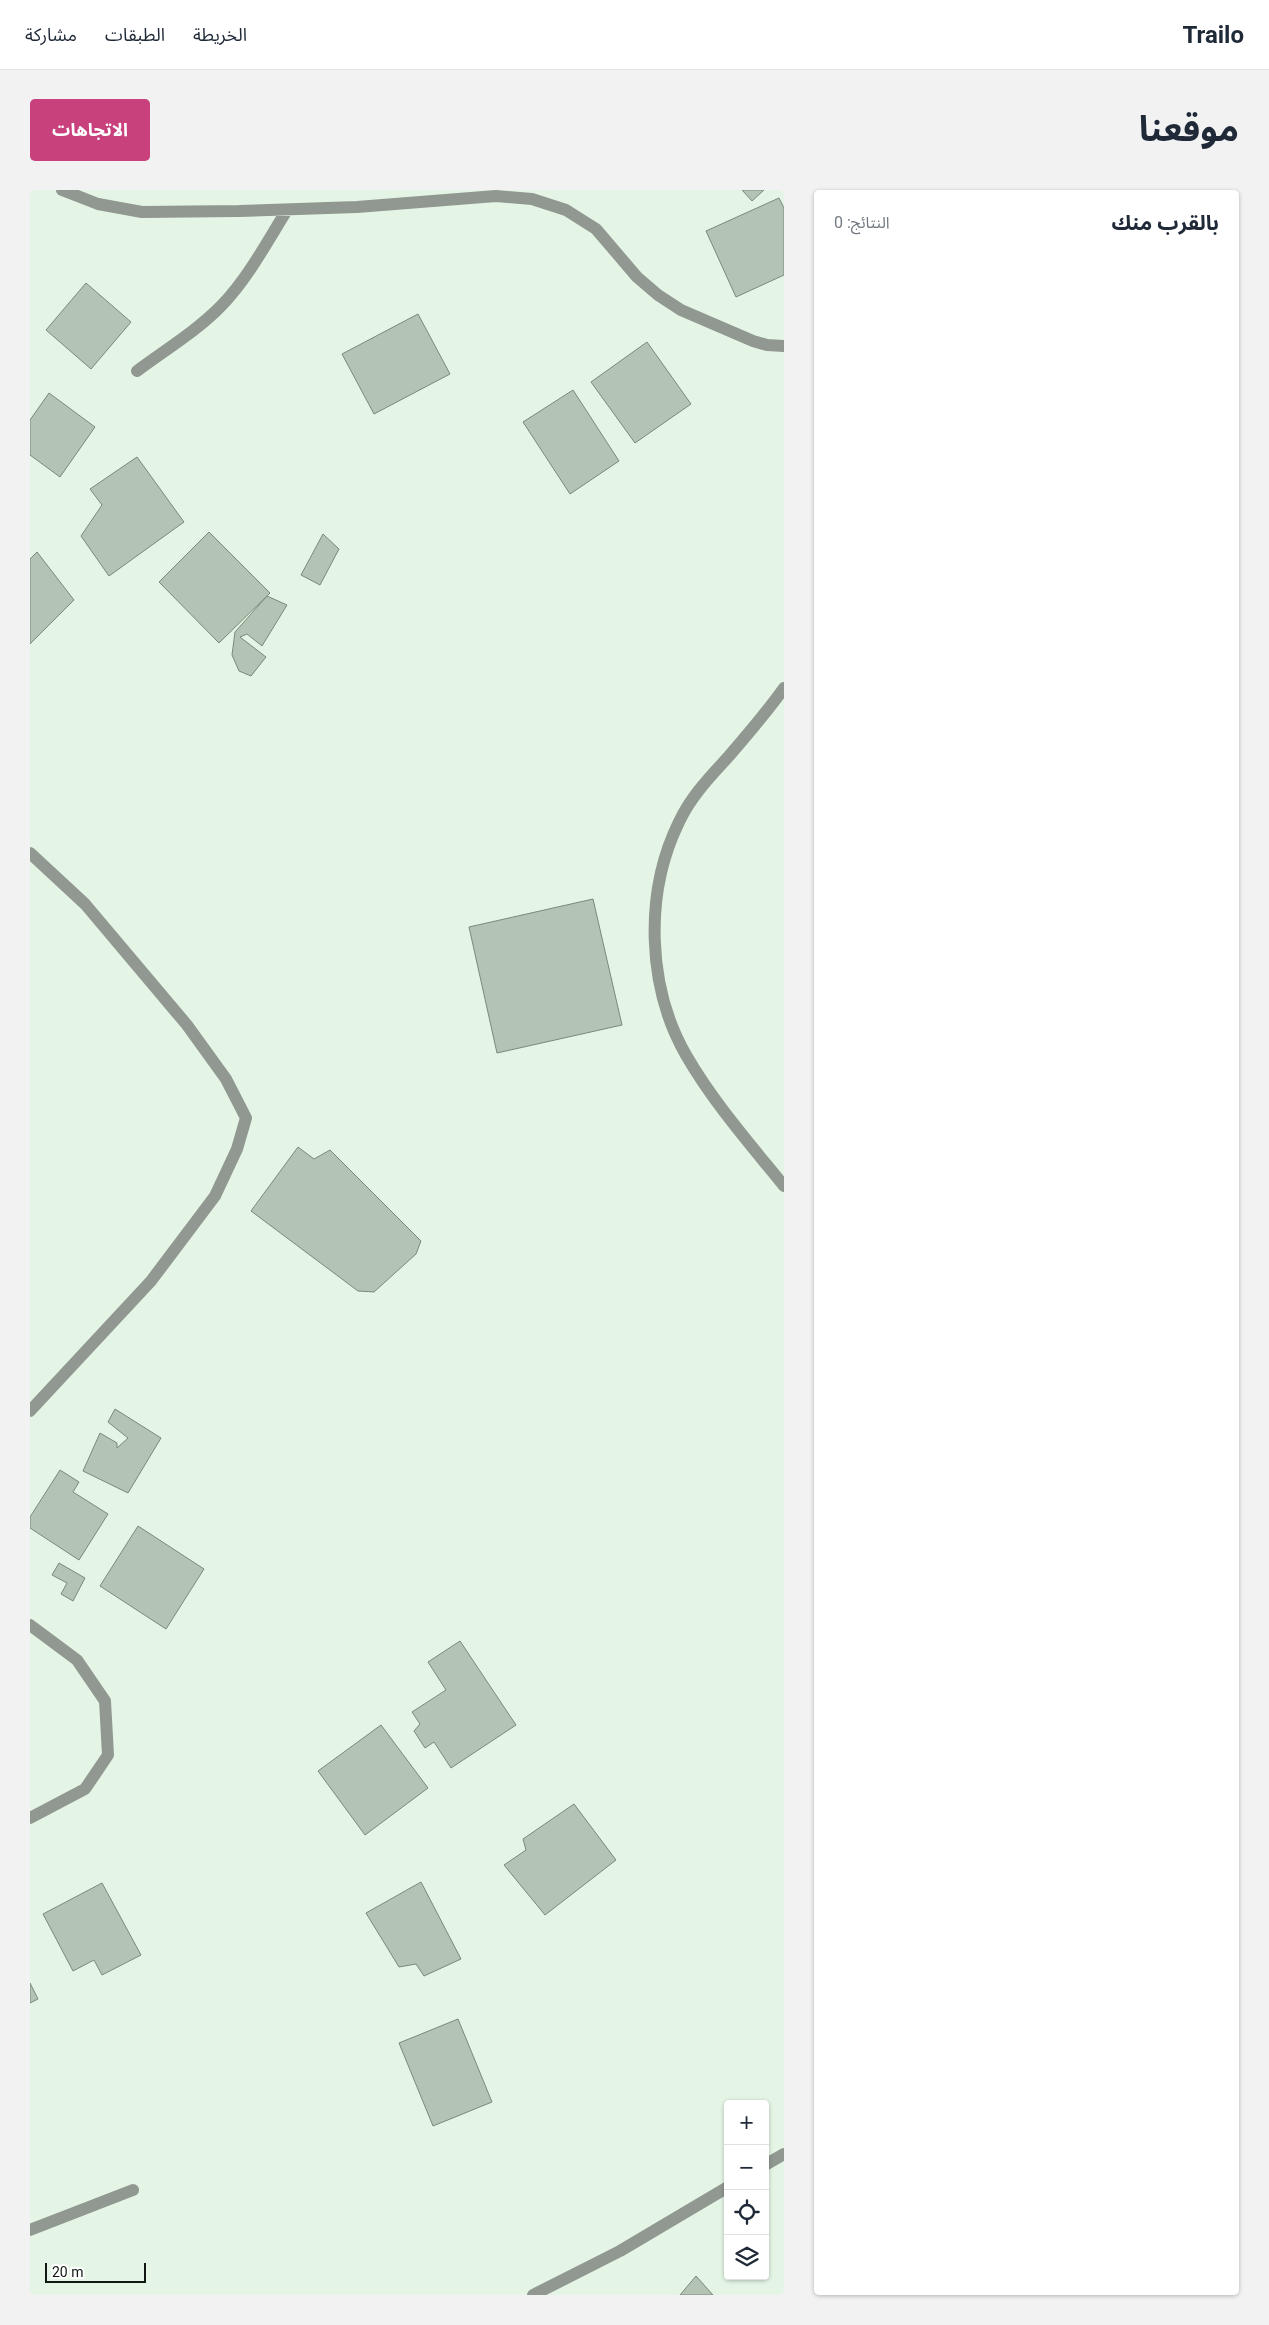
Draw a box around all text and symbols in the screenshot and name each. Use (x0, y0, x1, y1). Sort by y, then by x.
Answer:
text: Trailo (1182, 21, 1244, 49)
text: مشاركة (25, 24, 77, 45)
text: الطبقات (105, 24, 165, 45)
text: الخريطة (193, 24, 247, 45)
button: الاتجاهات (30, 99, 150, 161)
text: موقعنا (1139, 109, 1239, 150)
text: بالقرب منك (1111, 211, 1219, 235)
text: النتائج: 0 (834, 213, 890, 232)
map controls (724, 2100, 769, 2280)
button: + (724, 2100, 769, 2145)
button: − (724, 2145, 769, 2190)
button: locate (724, 2190, 769, 2235)
button: layers (724, 2235, 769, 2280)
scale bar (45, 2260, 146, 2283)
text: 20 m (52, 2264, 84, 2280)

